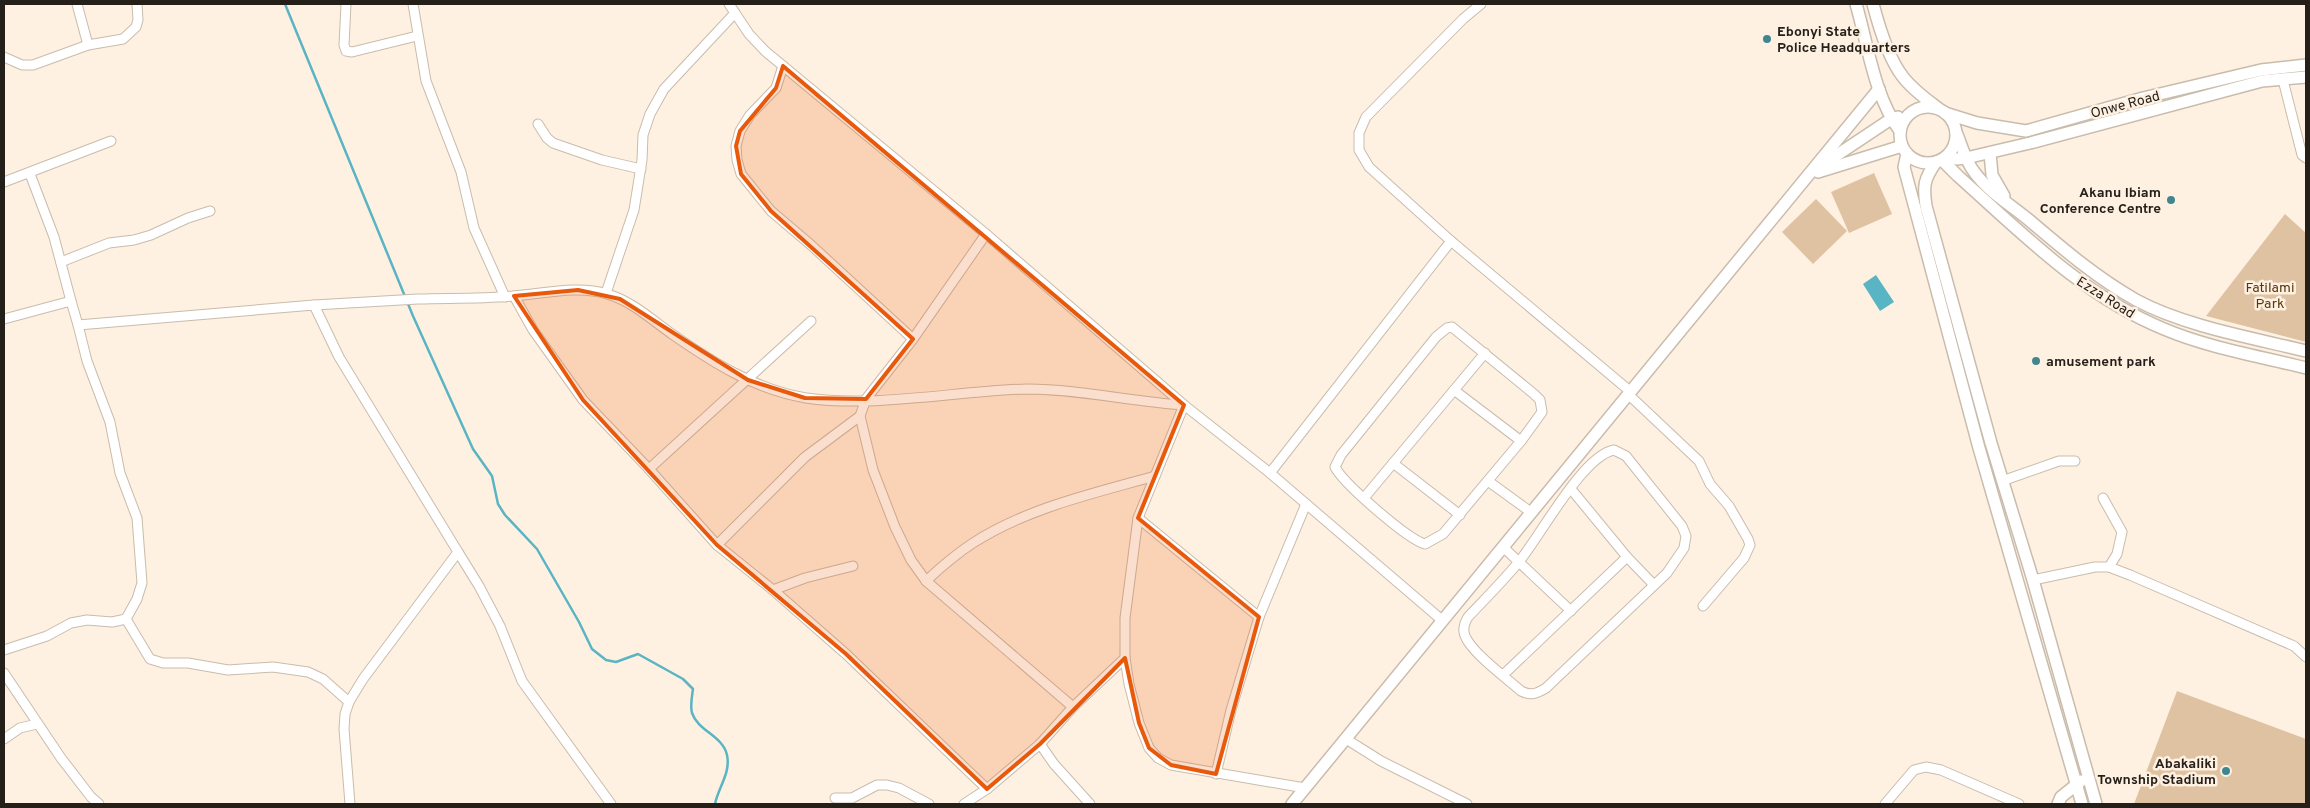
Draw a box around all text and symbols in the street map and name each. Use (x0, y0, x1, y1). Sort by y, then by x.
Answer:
place label: Ebonyi State Police Headquarters (1777, 24, 1910, 57)
marker: Ebonyi State Police Headquarters (1761, 33, 1773, 45)
street label: Onwe Road (2089, 88, 2162, 123)
place label: Akanu Ibiam Conference Centre (2040, 185, 2161, 218)
marker: Akanu Ibiam Conference Centre (2165, 194, 2177, 206)
street label: Ezza Road (2073, 274, 2138, 323)
park label: Fatilami Park (2245, 280, 2295, 313)
place label: amusement park (2046, 354, 2156, 371)
marker: amusement park (2030, 355, 2042, 367)
place label: Abakaliki Township Stadium (2097, 756, 2216, 789)
marker: Abakaliki Township Stadium (2220, 765, 2232, 777)

